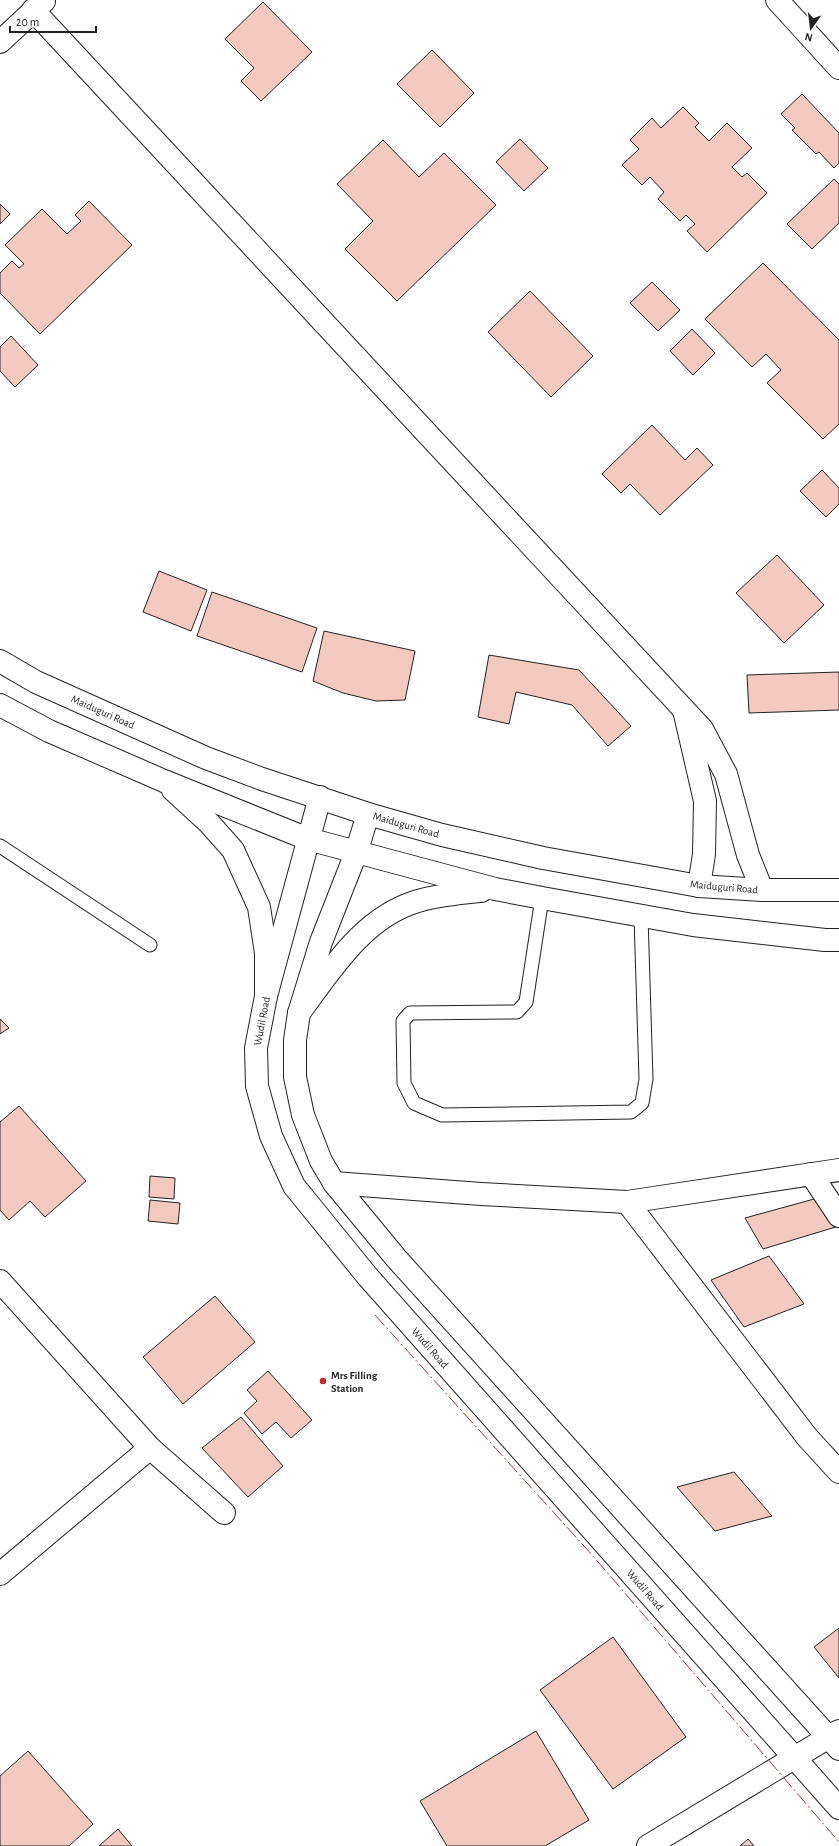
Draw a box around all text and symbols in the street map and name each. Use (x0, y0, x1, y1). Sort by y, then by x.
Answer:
scale bar (10, 8, 96, 34)
north arrow (791, 8, 831, 48)
text: 20 m (16, 16, 39, 28)
text: N (804, 31, 814, 43)
street label: Maiduguri Road (70, 693, 137, 731)
street label: Maiduguri Road (372, 810, 441, 840)
street label: Maiduguri Road (689, 879, 759, 895)
street label: Wudil Road (252, 995, 272, 1046)
street label: Wudil Road (410, 1326, 451, 1371)
place label: Mrs Filling Station (331, 1370, 378, 1394)
marker: Mrs Filling Station (318, 1376, 328, 1386)
street label: Wudil Road (625, 1568, 666, 1613)

